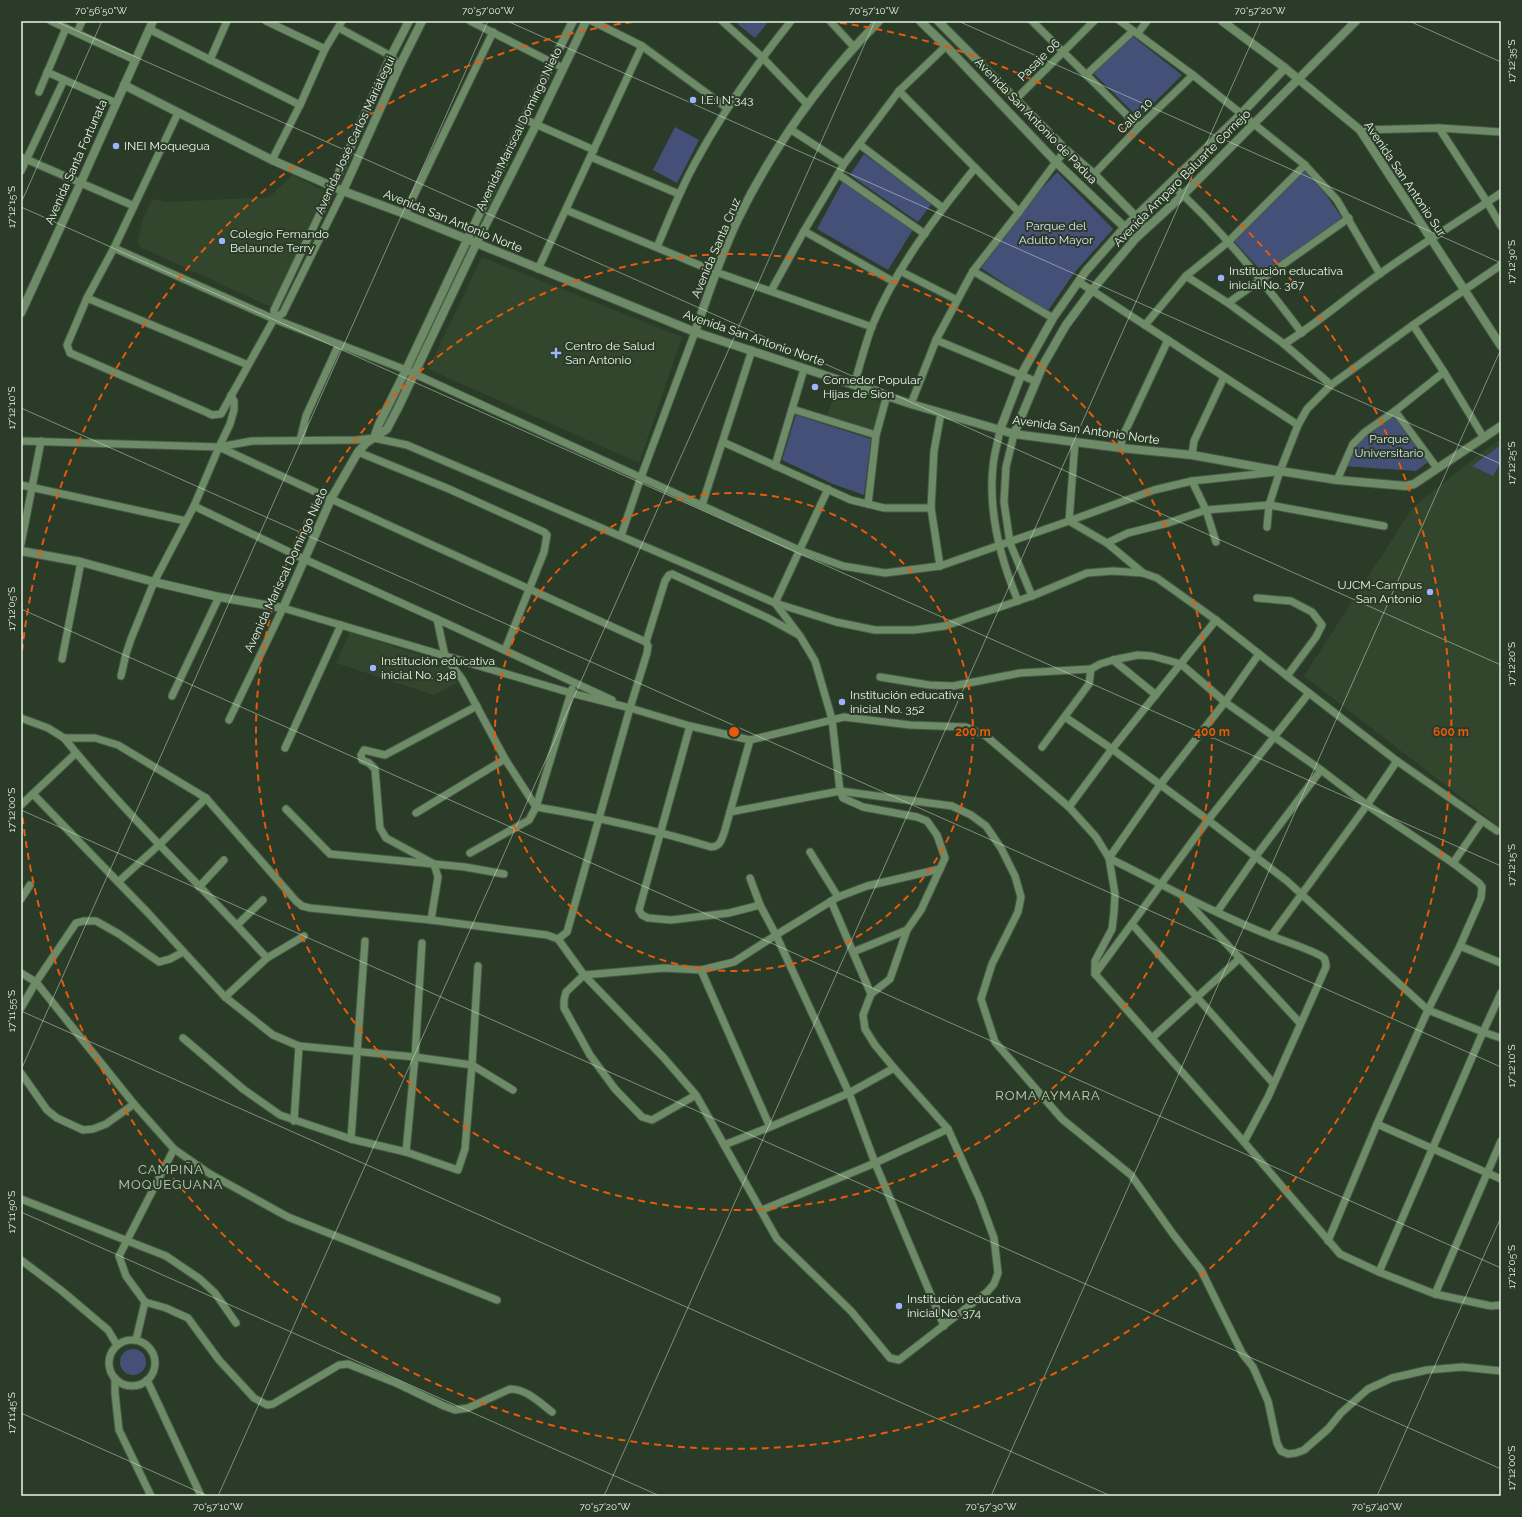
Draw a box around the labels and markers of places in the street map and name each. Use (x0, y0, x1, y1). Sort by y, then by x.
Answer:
place label: I.E.I N°343 (701, 93, 753, 107)
marker: I.E.I N°343 (688, 95, 698, 105)
place label: INEI Moquegua (124, 139, 210, 153)
marker: INEI Moquegua (111, 141, 121, 151)
place label: Colegio Fernando Belaunde Terry (230, 227, 329, 255)
marker: Colegio Fernando Belaunde Terry (217, 236, 227, 246)
place label: Institución educativa inicial No. 367 (1229, 264, 1343, 292)
marker: Institución educativa inicial No. 367 (1216, 273, 1226, 283)
place label: Centro de Salud San Antonio (565, 339, 655, 367)
marker: Centro de Salud San Antonio (550, 347, 562, 359)
place label: Comedor Popular Hijas de Sion (823, 373, 922, 401)
marker: Comedor Popular Hijas de Sion (810, 382, 820, 392)
place label: UJCM-Campus San Antonio (1338, 578, 1422, 606)
marker: UJCM-Campus San Antonio (1425, 587, 1435, 597)
place label: Institución educativa inicial No. 348 (381, 654, 495, 682)
marker: Institución educativa inicial No. 348 (368, 663, 378, 673)
place label: Institución educativa inicial No. 352 (850, 688, 964, 716)
marker: Institución educativa inicial No. 352 (837, 697, 847, 707)
centre of rings (727, 725, 741, 739)
place label: Institución educativa inicial No. 374 (907, 1292, 1021, 1320)
marker: Institución educativa inicial No. 374 (894, 1301, 904, 1311)

